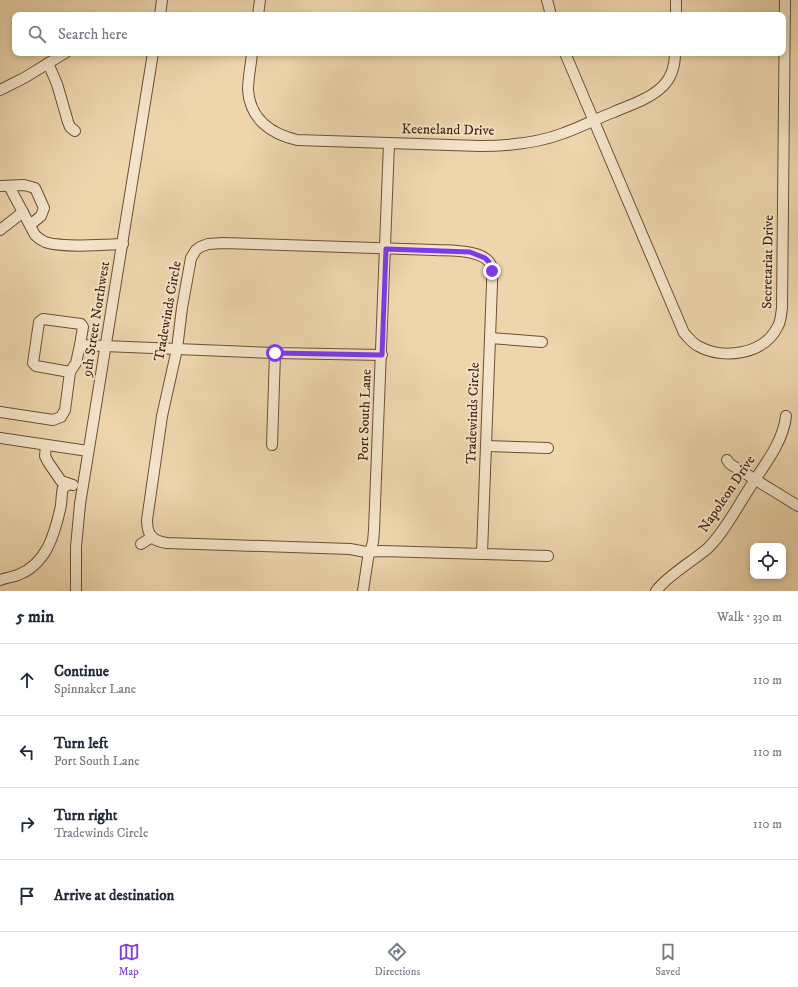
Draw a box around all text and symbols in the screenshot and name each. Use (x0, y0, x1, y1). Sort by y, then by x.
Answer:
search box (12, 12, 786, 56)
icon: search (26, 23, 48, 45)
text: Search here (58, 25, 127, 44)
street label: Keeneland Drive (401, 120, 495, 140)
street label: Secretariat Drive (758, 215, 778, 309)
street label: 9th Street Northwest (78, 259, 114, 379)
street label: Tradewinds Circle (150, 259, 186, 363)
route end (483, 262, 501, 280)
route start (266, 344, 284, 362)
street label: Tradewinds Circle (462, 362, 484, 464)
street label: Port South Lane (354, 368, 376, 461)
street label: Napoleon Drive (695, 452, 759, 536)
map controls (750, 543, 786, 579)
button: locate (750, 543, 786, 579)
text: 5 min (16, 606, 54, 628)
text: Walk · 330 m (717, 609, 782, 625)
text: Continue (54, 662, 109, 681)
icon: ahead (16, 669, 38, 691)
text: 110 m (753, 672, 782, 688)
text: Spinnaker Lane (54, 681, 136, 697)
text: Turn left (54, 734, 108, 753)
icon: left (16, 741, 38, 763)
text: 110 m (753, 744, 782, 760)
text: Port South Lane (54, 753, 140, 769)
text: Turn right (54, 806, 117, 825)
icon: right (16, 813, 38, 835)
text: 110 m (753, 816, 782, 832)
text: Tradewinds Circle (54, 825, 148, 841)
icon: arrive (16, 885, 38, 907)
text: Arrive at destination (54, 886, 174, 905)
tab: Map (118, 941, 140, 979)
tab: Directions (375, 941, 420, 979)
tab: Saved (655, 941, 680, 979)

